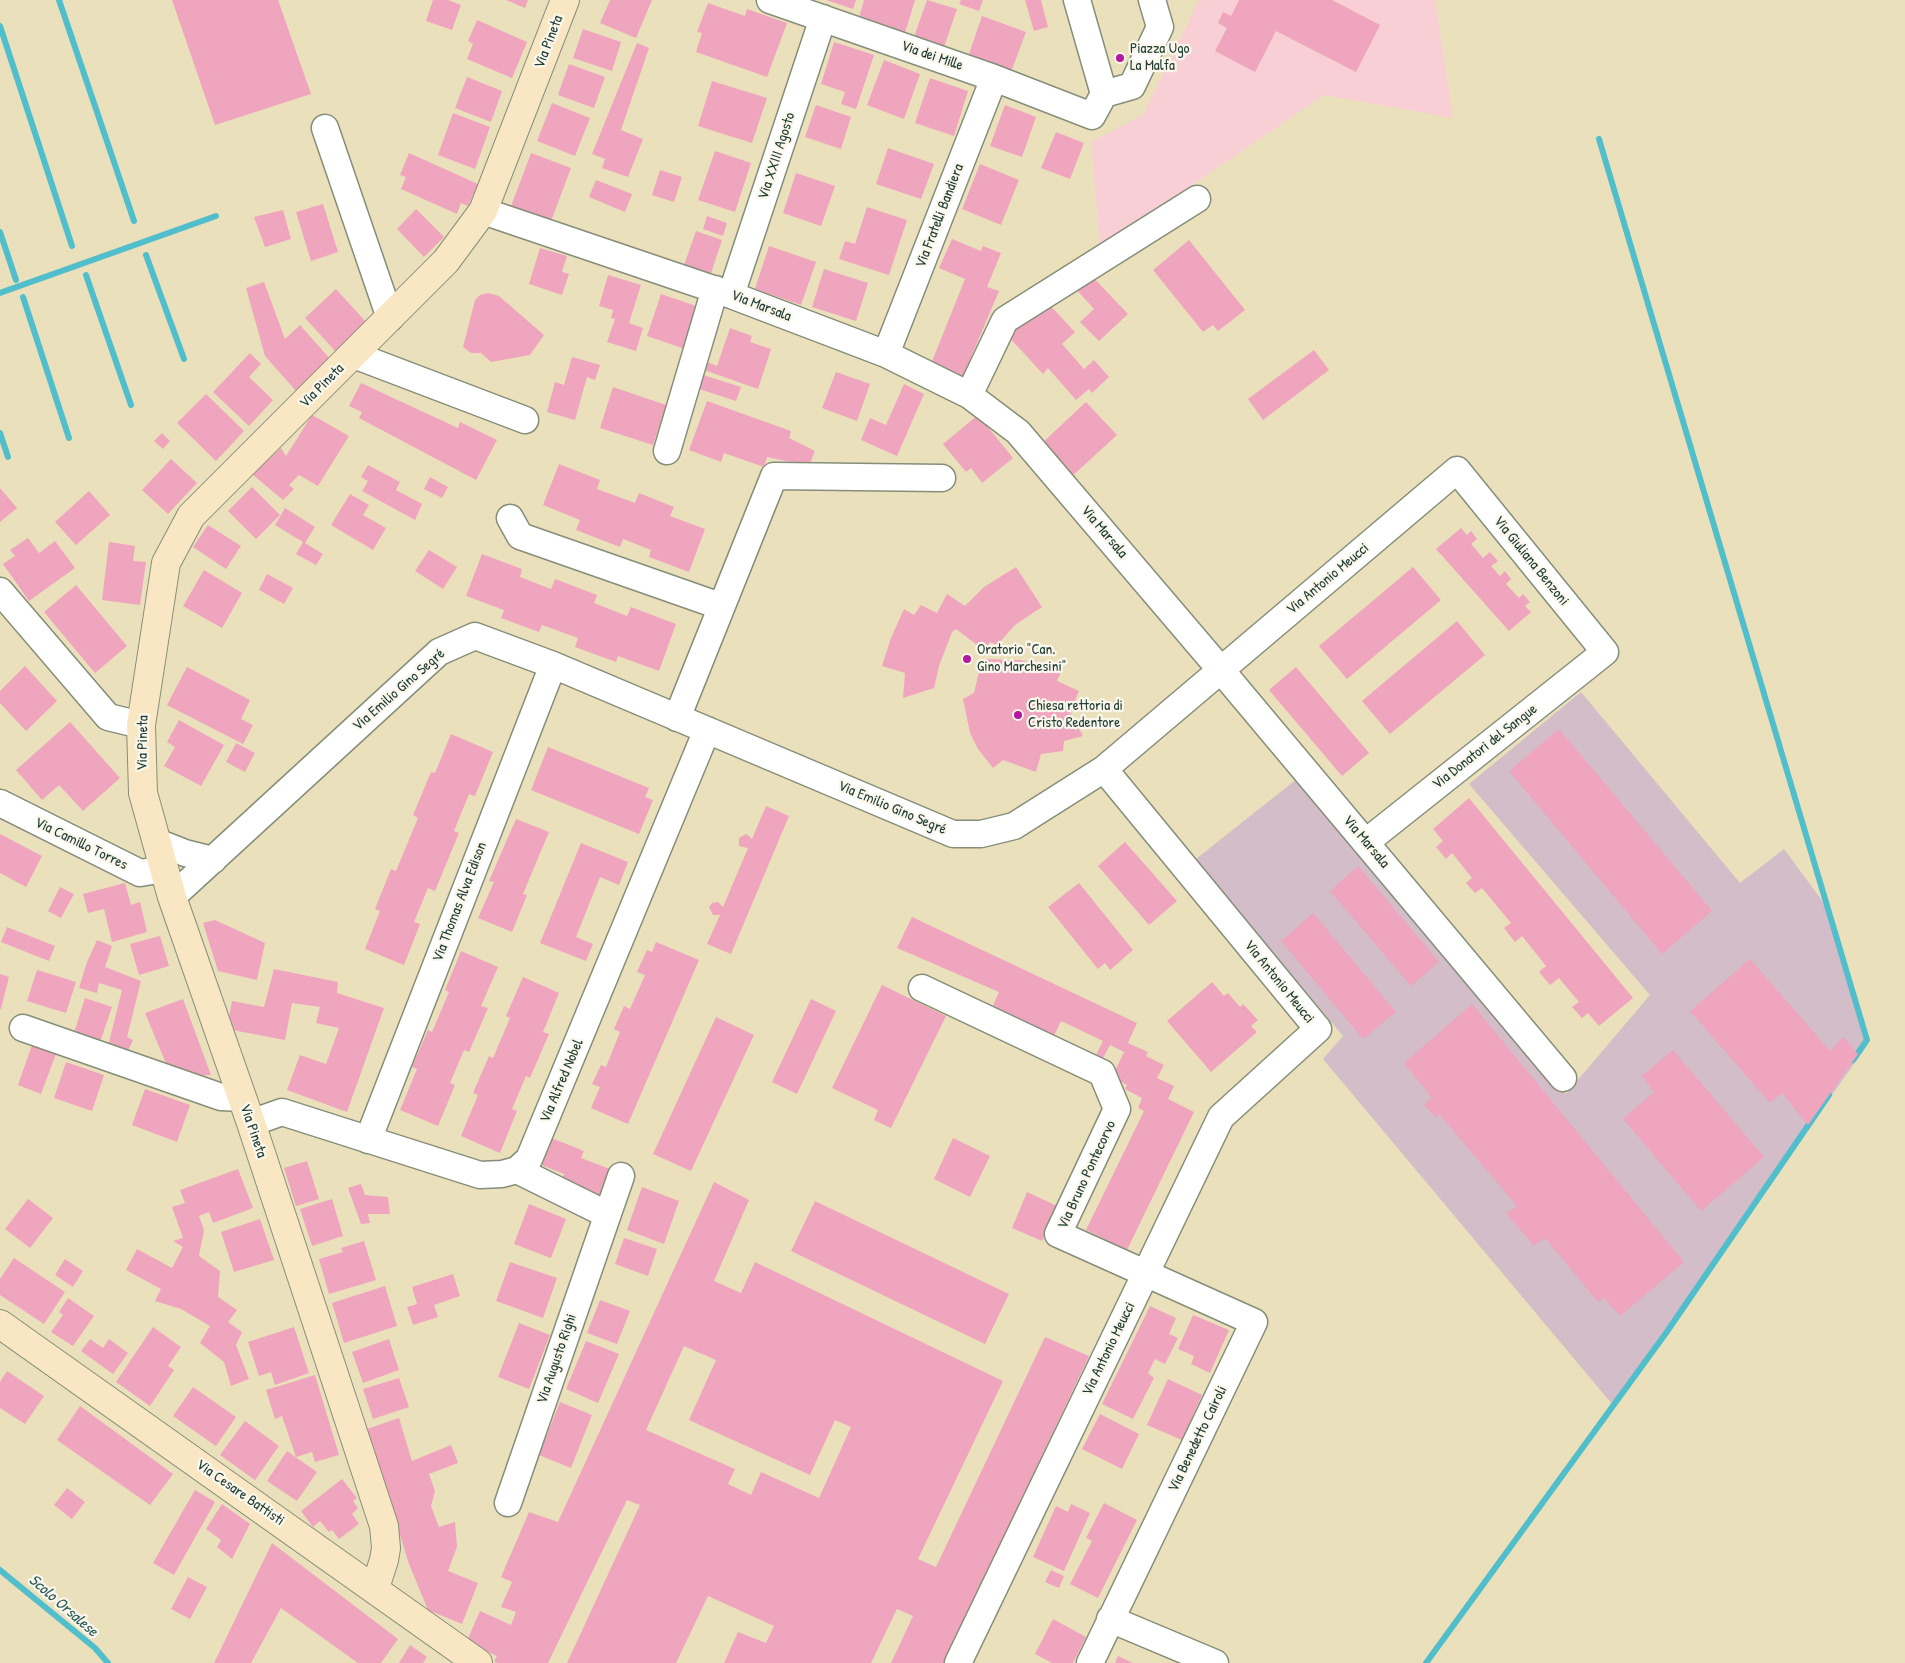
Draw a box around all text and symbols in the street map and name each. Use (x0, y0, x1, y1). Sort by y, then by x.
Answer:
street label: Via Pineta (531, 13, 567, 71)
street label: Via dei Mille (899, 37, 965, 75)
place label: Piazza Ugo La Malfa (1130, 40, 1190, 75)
marker: Piazza Ugo La Malfa (1114, 52, 1126, 64)
street label: Via XXIII Agosto (755, 110, 799, 202)
street label: Via Fratelli Bandiera (912, 161, 968, 271)
street label: Via Marsala (728, 286, 794, 326)
street label: Via Pineta (296, 360, 348, 412)
street label: Via Marsala (1077, 502, 1131, 562)
street label: Via Giuliana Benzoni (1489, 513, 1573, 609)
street label: Via Antonio Meucci (1283, 539, 1373, 619)
place label: Oratorio "Can. Gino Marchesini" (977, 641, 1066, 676)
street label: Via Emilio Gino Segré (349, 645, 449, 735)
marker: Oratorio "Can. Gino Marchesini" (961, 653, 973, 665)
place label: Chiesa rettoria di Cristo Redentore (1028, 697, 1123, 732)
street label: Via Donatori del Sangue (1429, 700, 1541, 794)
marker: Chiesa rettoria di Cristo Redentore (1012, 709, 1024, 721)
street label: Via Pineta (134, 715, 152, 771)
street label: Via Emilio Gino Segré (835, 777, 949, 839)
street label: Via Marsala (1339, 812, 1393, 872)
street label: Via Camillo Torres (32, 814, 130, 874)
street label: Via Thomas Alva Edison (429, 840, 491, 964)
street label: Via Antonio Meucci (1240, 937, 1318, 1027)
street label: Via Alfred Nobel (536, 1037, 588, 1125)
street label: Via Pineta (235, 1102, 271, 1160)
street label: Via Bruno Pontecorvo (1054, 1118, 1120, 1232)
street label: Via Antonio Meucci (1079, 1299, 1139, 1399)
street label: Via Augusto Righi (533, 1312, 581, 1406)
street label: Via Benedetto Cairoli (1165, 1383, 1231, 1495)
street label: Via Cesare Battisti (192, 1456, 288, 1530)
water label: Scolo Orsalese (25, 1571, 101, 1641)

